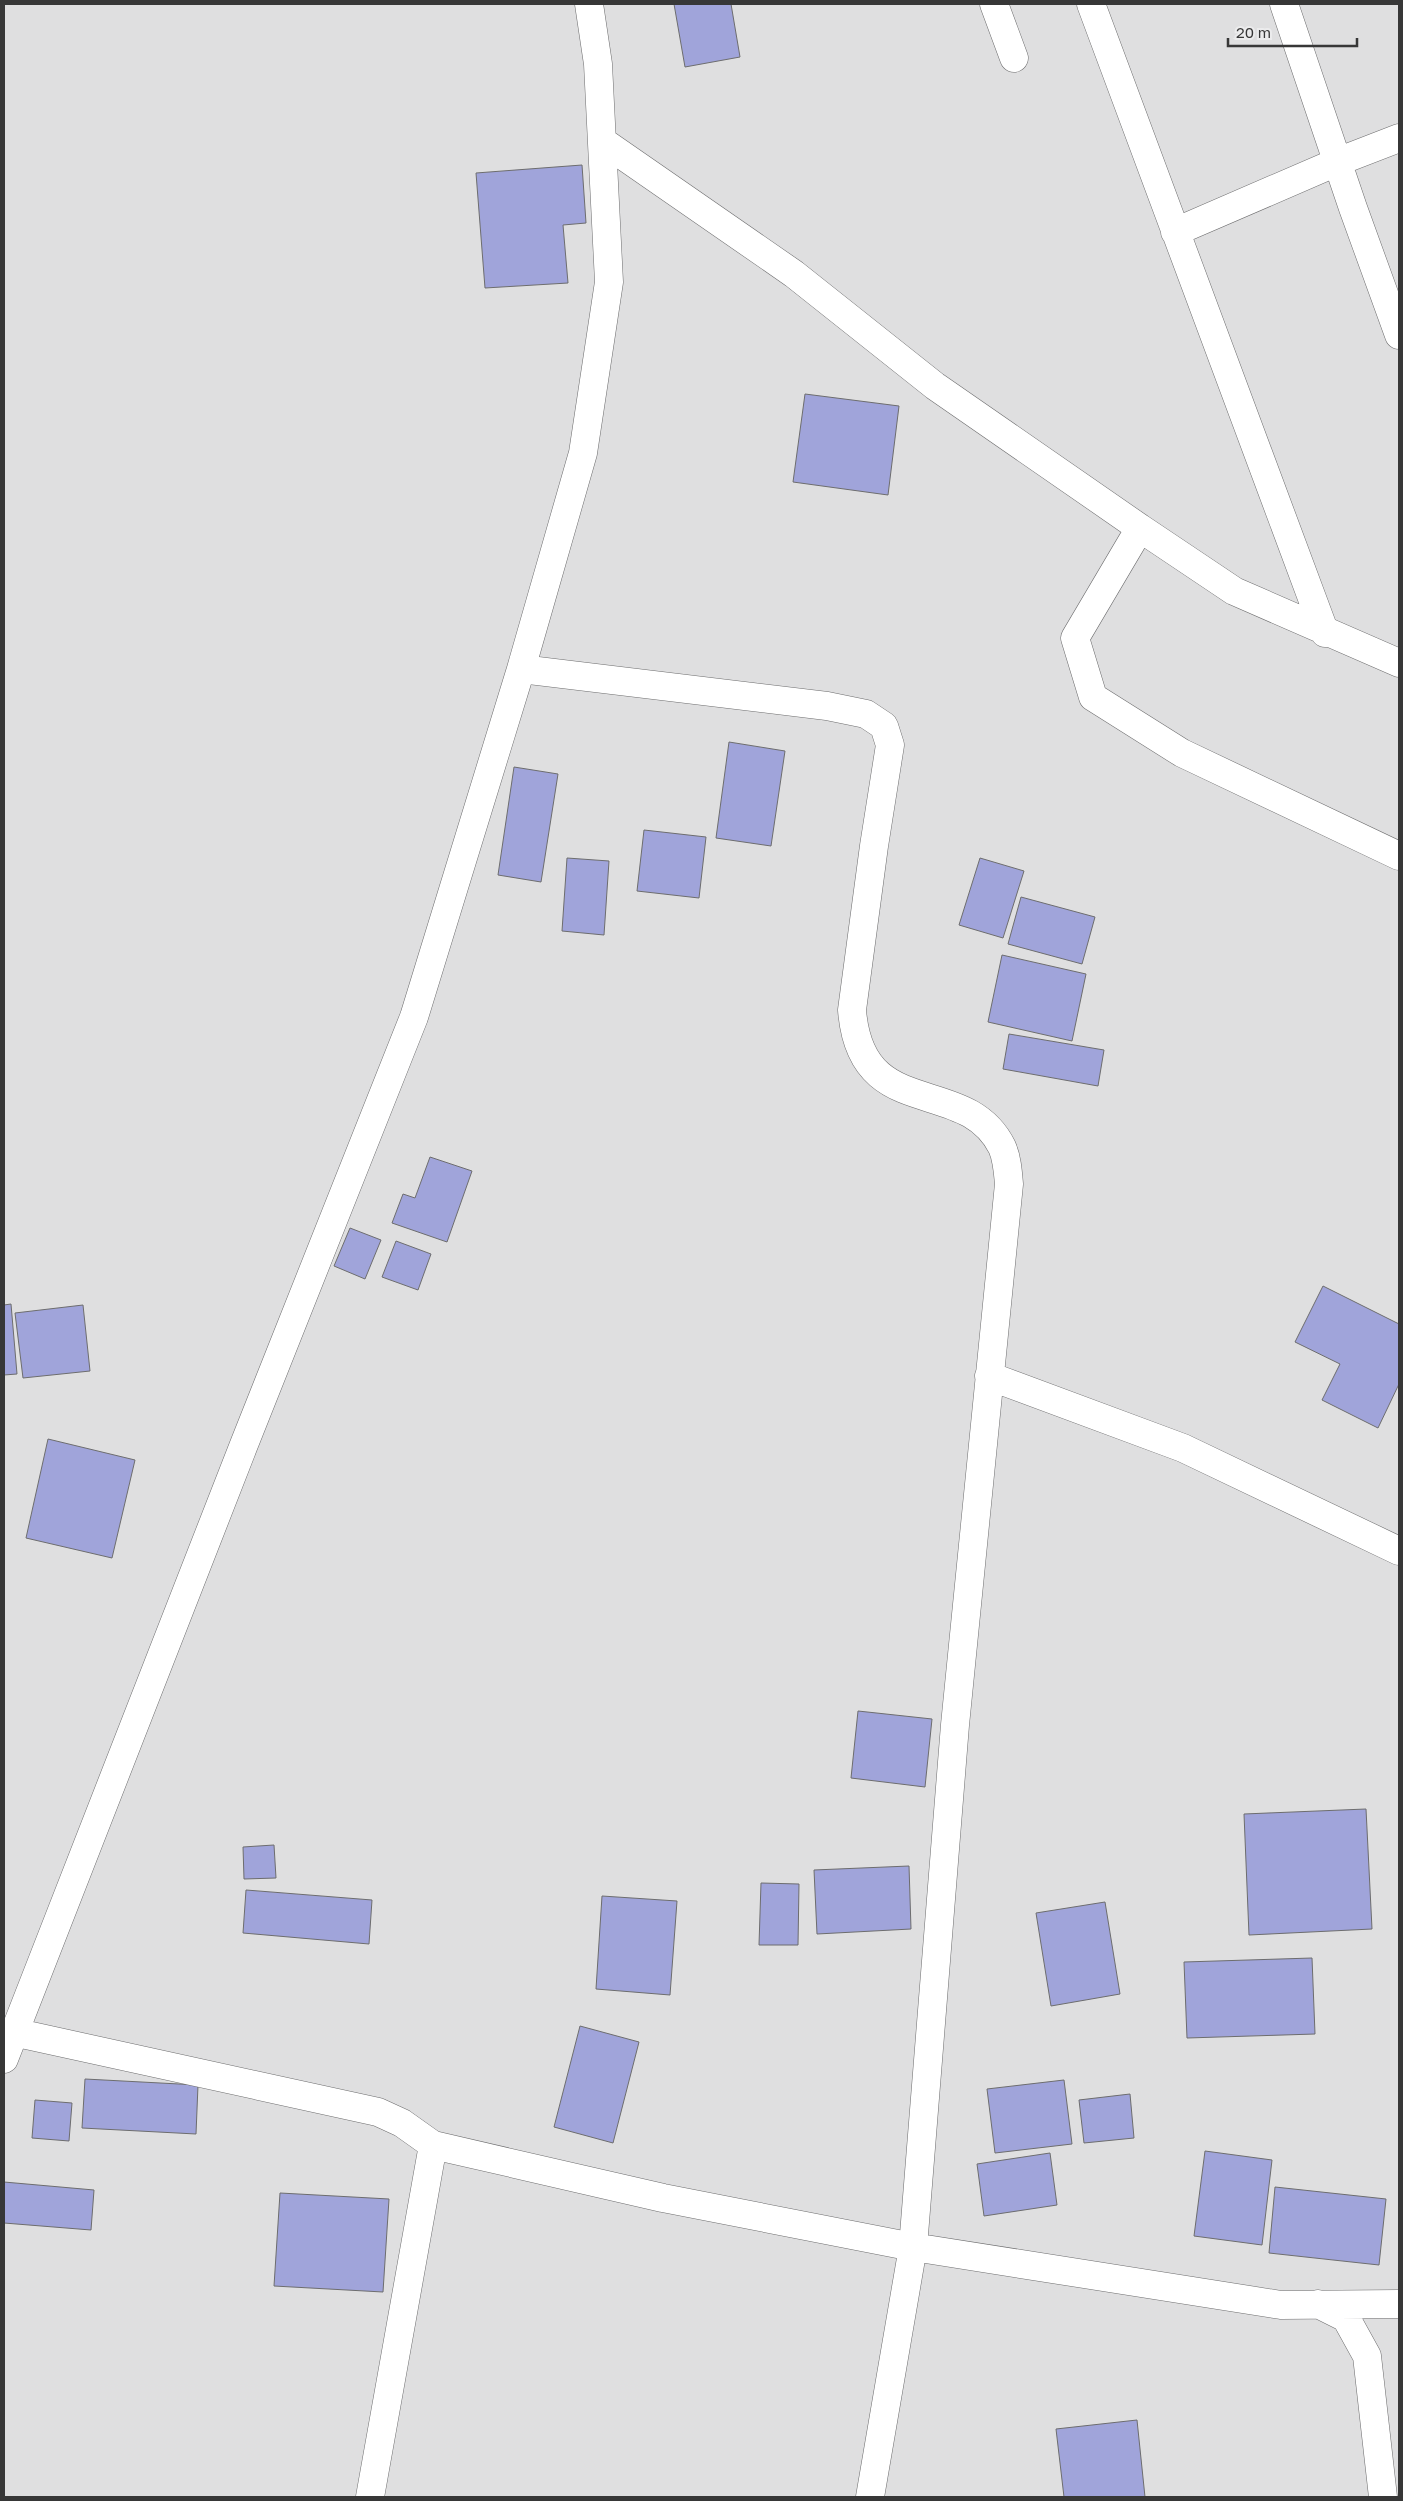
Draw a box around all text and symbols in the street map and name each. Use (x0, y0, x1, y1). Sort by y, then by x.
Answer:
scale bar (1228, 15, 1357, 47)
text: 20 m (1236, 23, 1271, 41)

